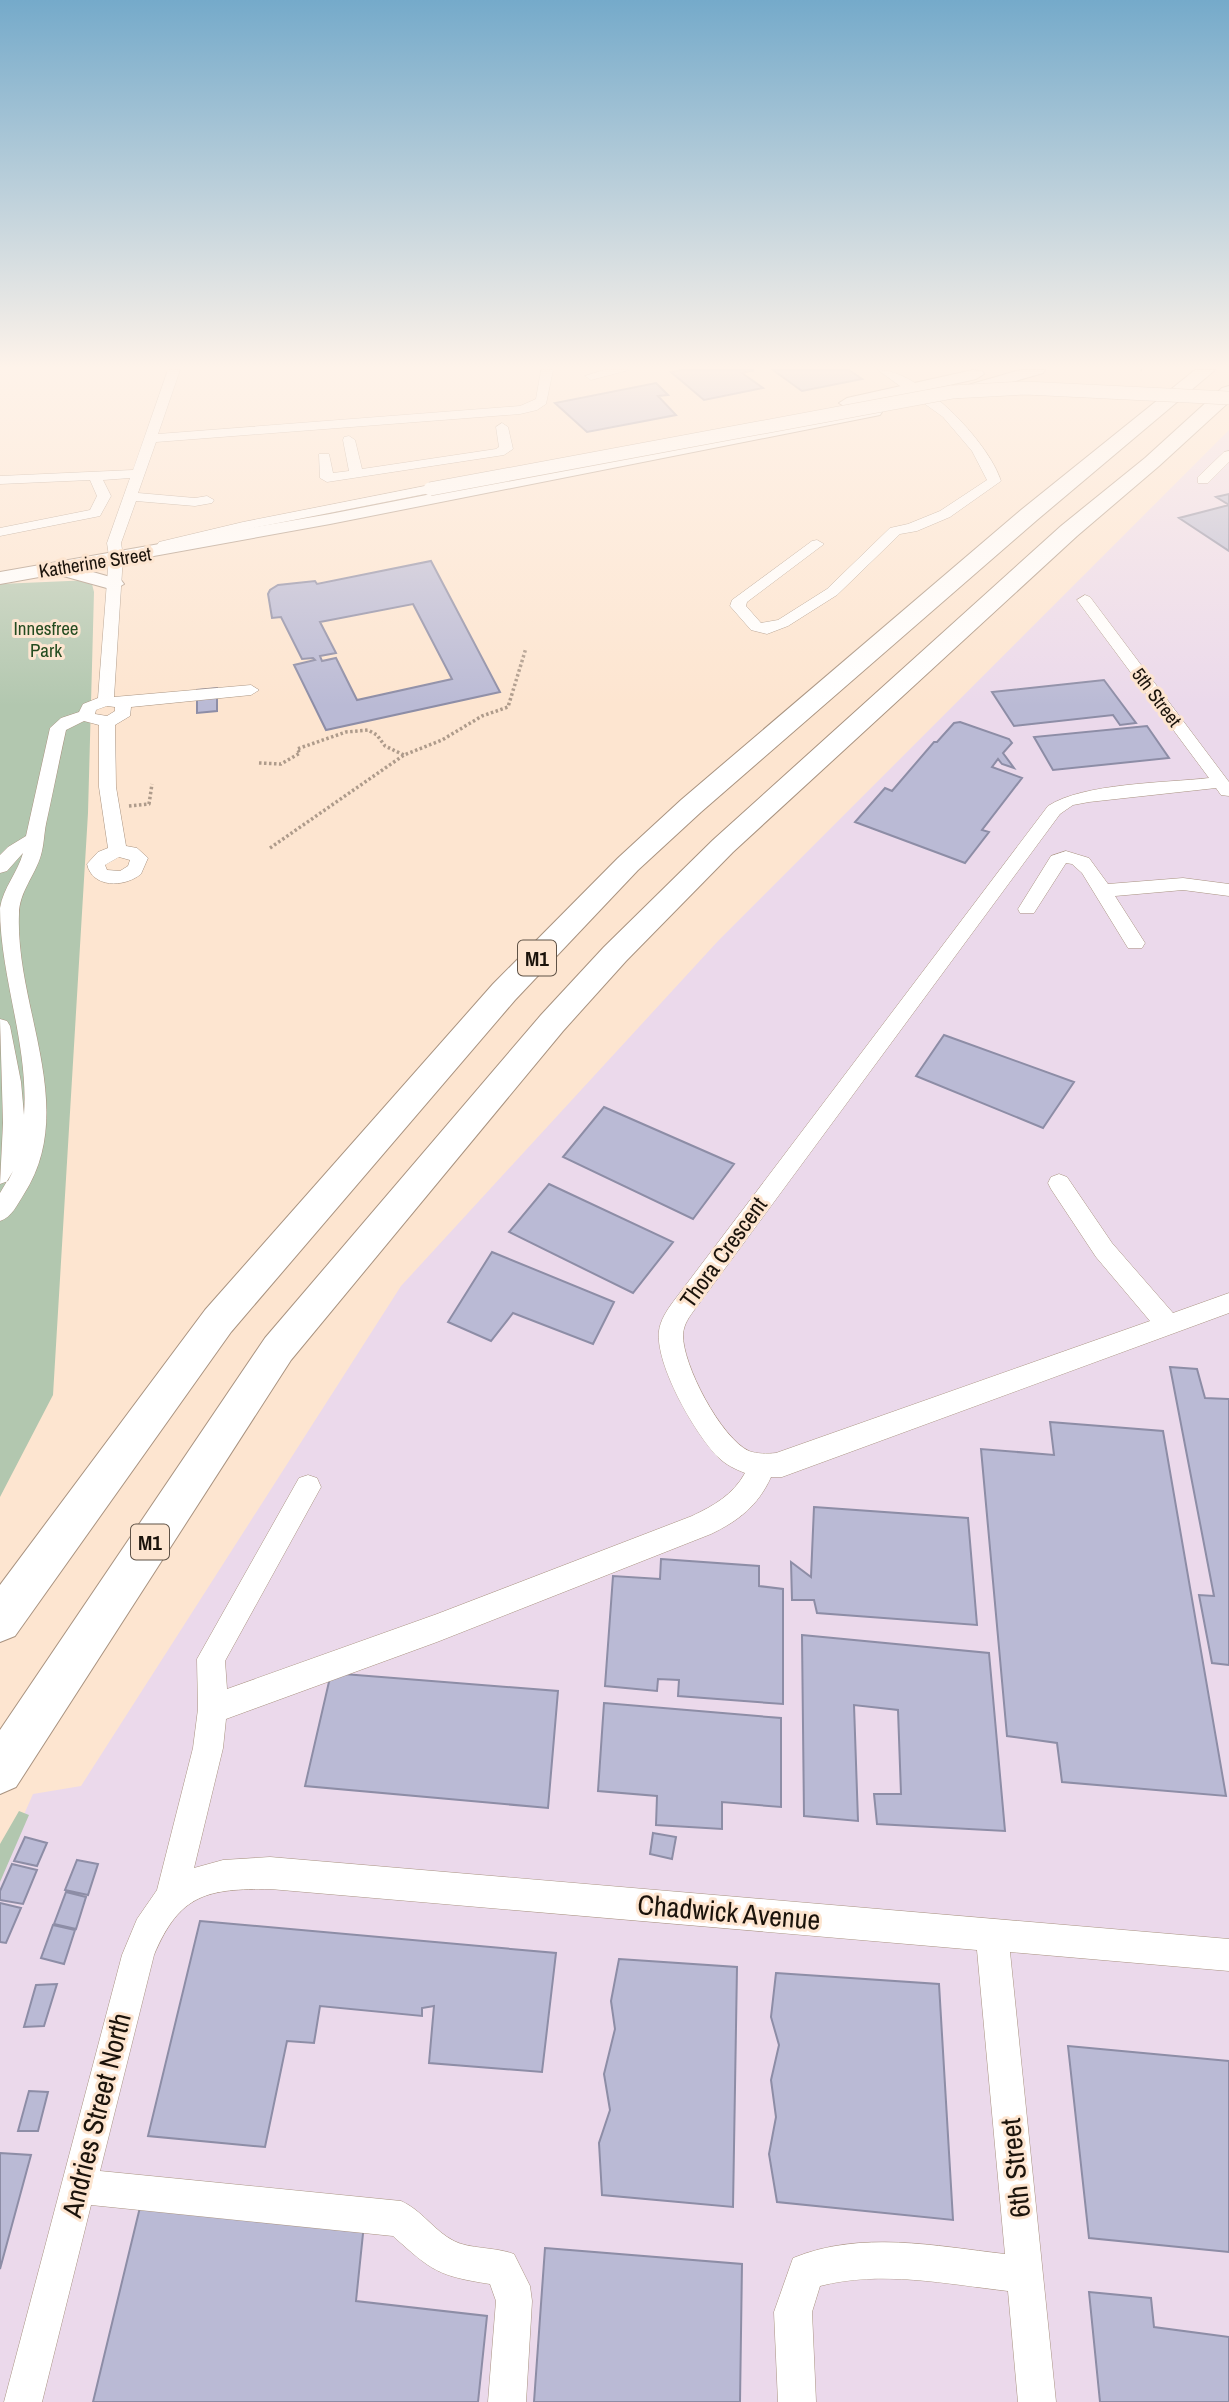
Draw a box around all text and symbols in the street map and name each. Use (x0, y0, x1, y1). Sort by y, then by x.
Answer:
street label: Katherine Street (37, 540, 154, 584)
park label: Innesfree Park (14, 615, 78, 663)
street label: 5th Street (1126, 662, 1188, 732)
road number: M1 (518, 940, 556, 976)
street label: Thora Crescent (672, 1190, 774, 1314)
road number: M1 (131, 1524, 169, 1560)
street label: Chadwick Avenue (636, 1885, 822, 1939)
street label: Andries Street North (52, 2009, 140, 2222)
street label: 6th Street (991, 2116, 1039, 2220)

